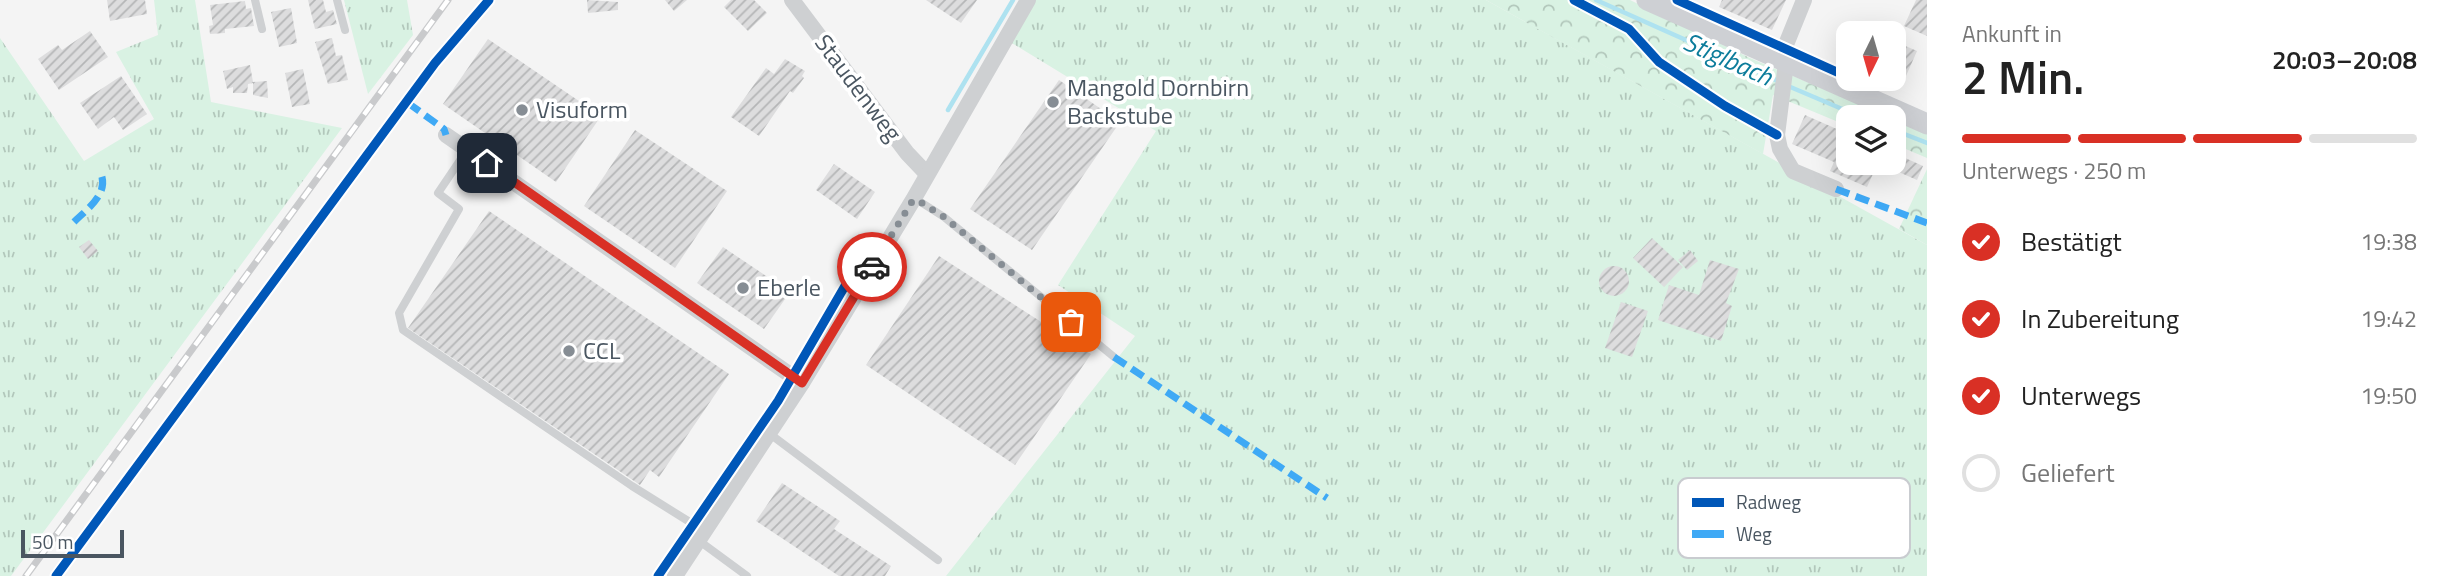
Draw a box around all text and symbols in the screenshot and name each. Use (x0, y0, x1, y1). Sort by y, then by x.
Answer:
text: Ankunft in (1962, 16, 2062, 51)
north arrow (1836, 21, 1906, 91)
map controls (1836, 21, 1906, 175)
water label: Stiglbach (1677, 22, 1780, 96)
street label: Staudenweg (806, 26, 911, 149)
text: 20:03–20:08 (2272, 40, 2417, 79)
text: 2 Min. (1962, 42, 2084, 112)
place label: Mangold Dornbirn Backstube (1067, 69, 1249, 133)
place label: Visuform (536, 91, 628, 127)
marker: Mangold Dornbirn Backstube (1045, 94, 1061, 110)
marker: Visuform (514, 102, 530, 118)
button: layers (1836, 105, 1906, 175)
pin (457, 133, 517, 193)
icon: home (468, 144, 506, 182)
text: Unterwegs · 250 m (1962, 153, 2146, 188)
text: Bestätigt (2021, 222, 2122, 261)
icon: check (1962, 223, 2000, 261)
text: 19:38 (2360, 224, 2417, 259)
courier (837, 232, 907, 302)
icon: car (853, 248, 891, 286)
place label: Eberle (757, 269, 821, 305)
marker: Eberle (735, 280, 751, 296)
pin (1041, 292, 1101, 352)
text: In Zubereitung (2021, 299, 2179, 338)
icon: check (1962, 300, 2000, 338)
text: 19:42 (2360, 301, 2417, 336)
icon: bag (1052, 303, 1090, 341)
place label: CCL (583, 332, 621, 368)
marker: CCL (561, 343, 577, 359)
text: Unterwegs (2021, 376, 2141, 415)
icon: check (1962, 377, 2000, 415)
text: 19:50 (2360, 378, 2417, 413)
text: Geliefert (2021, 453, 2115, 492)
legend (1678, 478, 1910, 558)
text: Radweg (1736, 487, 1801, 516)
text: Weg (1736, 519, 1772, 548)
scale bar (21, 527, 124, 559)
text: 50 m (32, 527, 73, 556)

